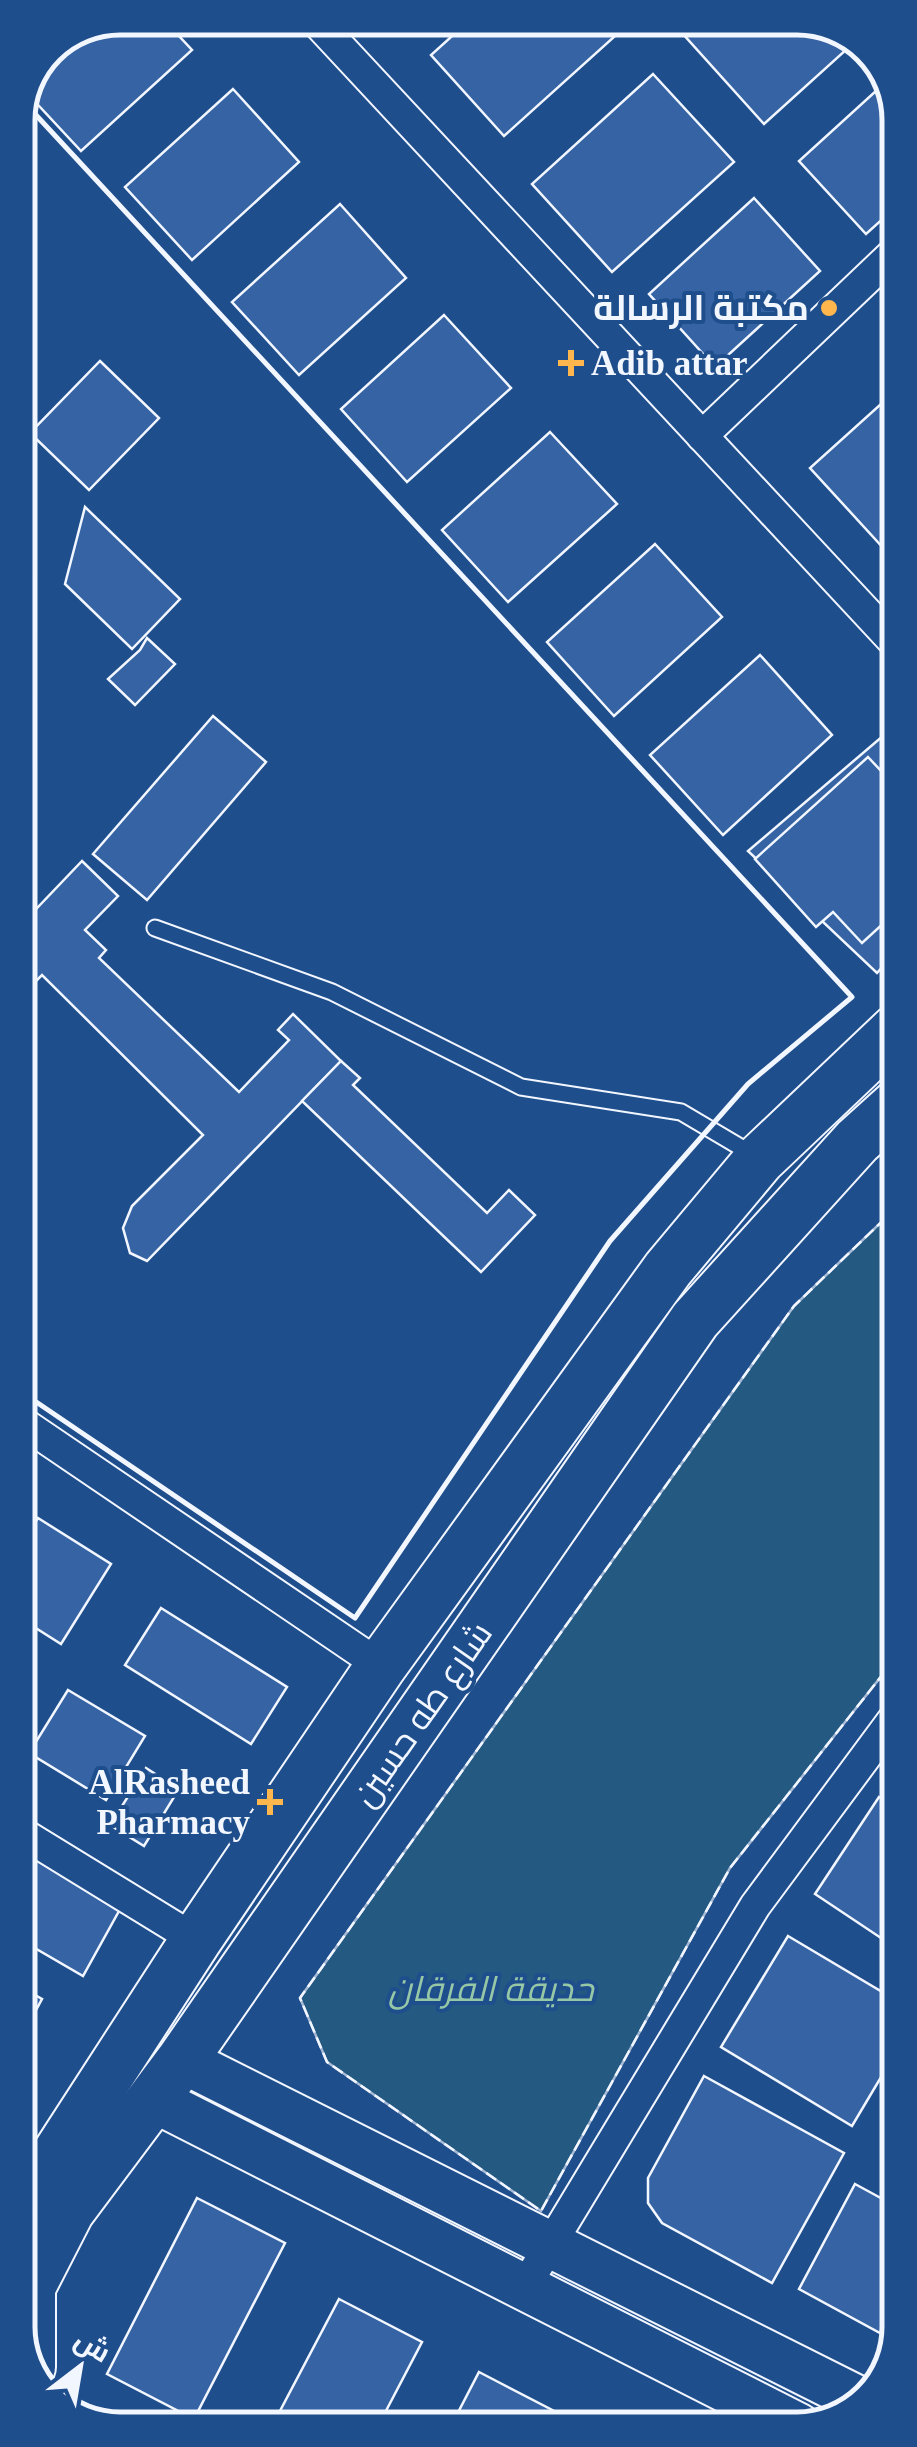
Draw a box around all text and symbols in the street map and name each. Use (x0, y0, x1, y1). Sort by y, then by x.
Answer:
place label: مكتبة الرسالة (593, 289, 809, 329)
marker: مكتبة الرسالة (818, 297, 840, 319)
place label: Adib attar (591, 344, 748, 383)
marker: Adib attar (560, 352, 582, 374)
street label: شارع طه حسين (345, 1615, 503, 1816)
place label: AlRasheed Pharmacy (89, 1763, 251, 1842)
marker: AlRasheed Pharmacy (259, 1791, 281, 1813)
park label: حديقة الفرقان (388, 1970, 595, 2010)
north arrow (30, 2317, 130, 2417)
text: ش (69, 2323, 116, 2369)

